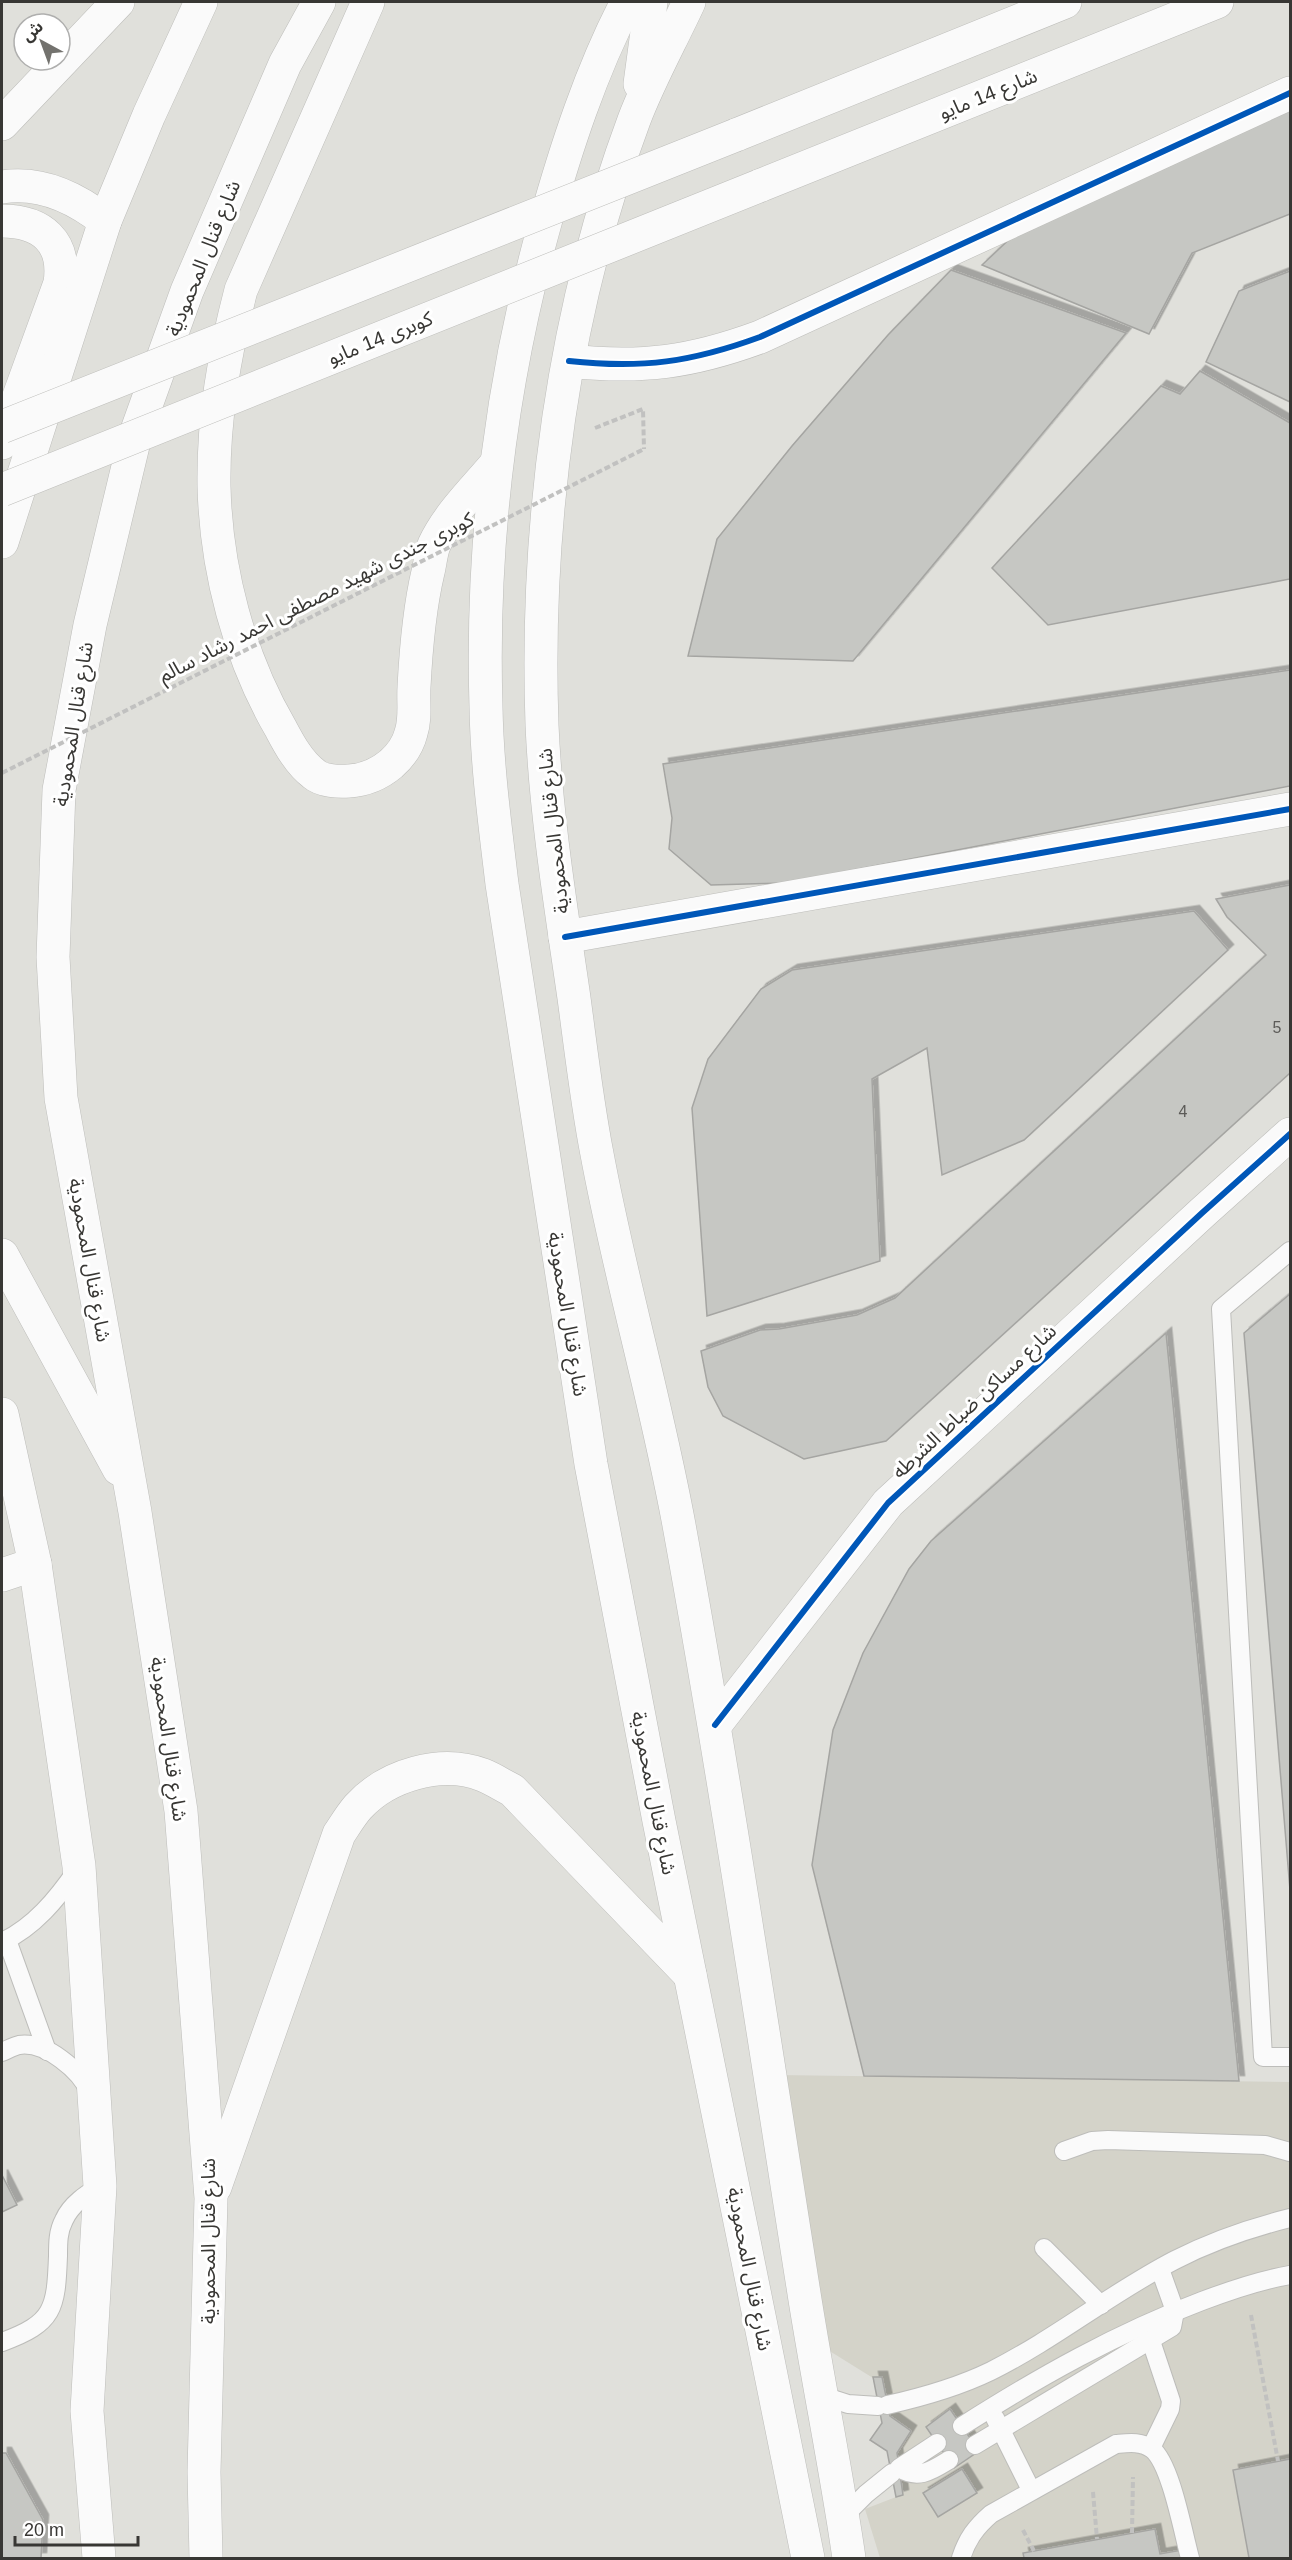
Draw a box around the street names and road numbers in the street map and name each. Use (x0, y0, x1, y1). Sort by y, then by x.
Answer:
street label: شارع 14 مايو (936, 64, 1042, 127)
street label: شارع قنال المحمودية (162, 177, 248, 341)
street label: كوبرى 14 مايو (324, 307, 437, 370)
street label: كوبرى جندى شهيد مصطفى احمد رشاد سالم (155, 507, 480, 690)
street label: شارع قنال المحمودية (49, 640, 101, 808)
street label: شارع قنال المحمودية (533, 747, 577, 915)
street label: شارع قنال المحمودية (61, 1176, 115, 1344)
street label: شارع قنال المحمودية (540, 1230, 592, 1398)
street label: شارع مساكن ضباط الشرطه (888, 1319, 1063, 1486)
street label: شارع قنال المحمودية (143, 1655, 191, 1823)
street label: شارع قنال المحمودية (623, 1709, 681, 1877)
street label: شارع قنال المحمودية (197, 2158, 223, 2324)
street label: شارع قنال المحمودية (719, 2185, 777, 2353)

